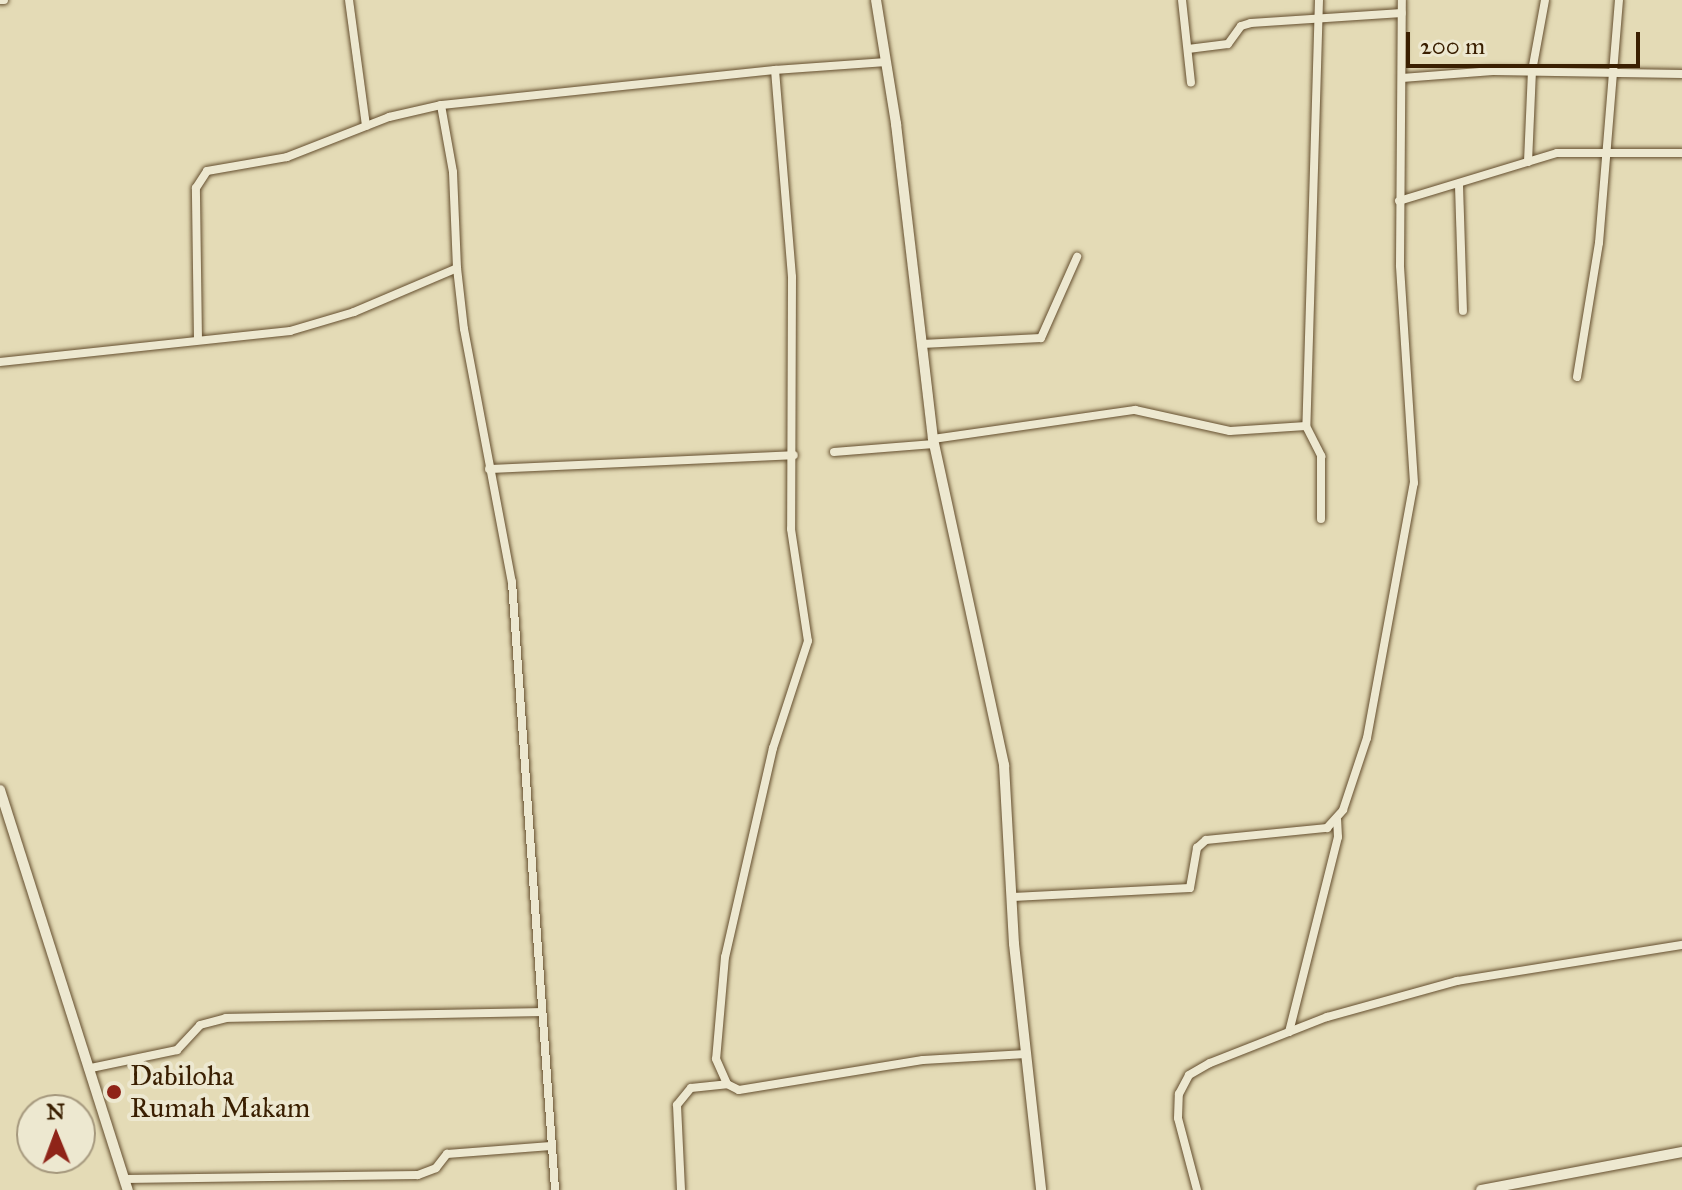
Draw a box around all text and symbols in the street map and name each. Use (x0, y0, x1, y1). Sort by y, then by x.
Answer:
scale bar (1410, 16, 1644, 66)
text: 200 m (1420, 31, 1485, 61)
place label: Dabiloha Rumah Makam (130, 1059, 310, 1125)
marker: Dabiloha Rumah Makam (105, 1083, 123, 1101)
north arrow (16, 1094, 96, 1174)
text: N (46, 1098, 65, 1125)

